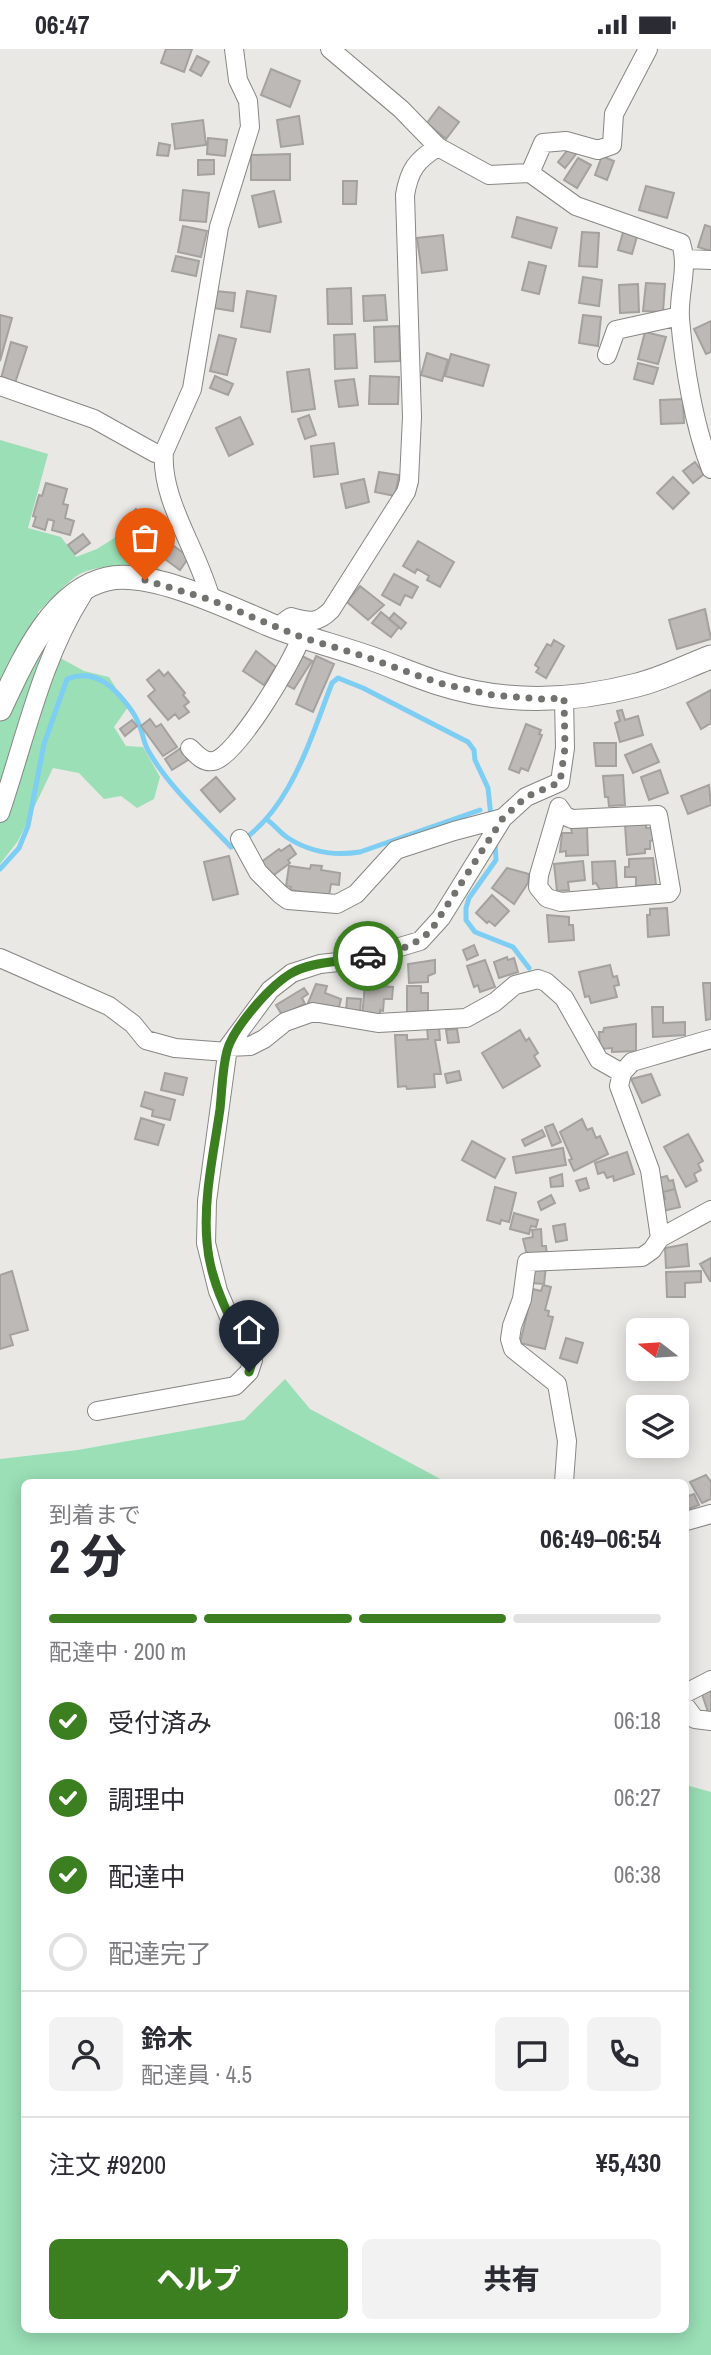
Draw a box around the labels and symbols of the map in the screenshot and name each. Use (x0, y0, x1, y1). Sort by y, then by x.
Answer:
pin (115, 508, 175, 580)
courier (333, 921, 403, 991)
pin (219, 1300, 279, 1372)
north arrow (626, 1318, 690, 1381)

